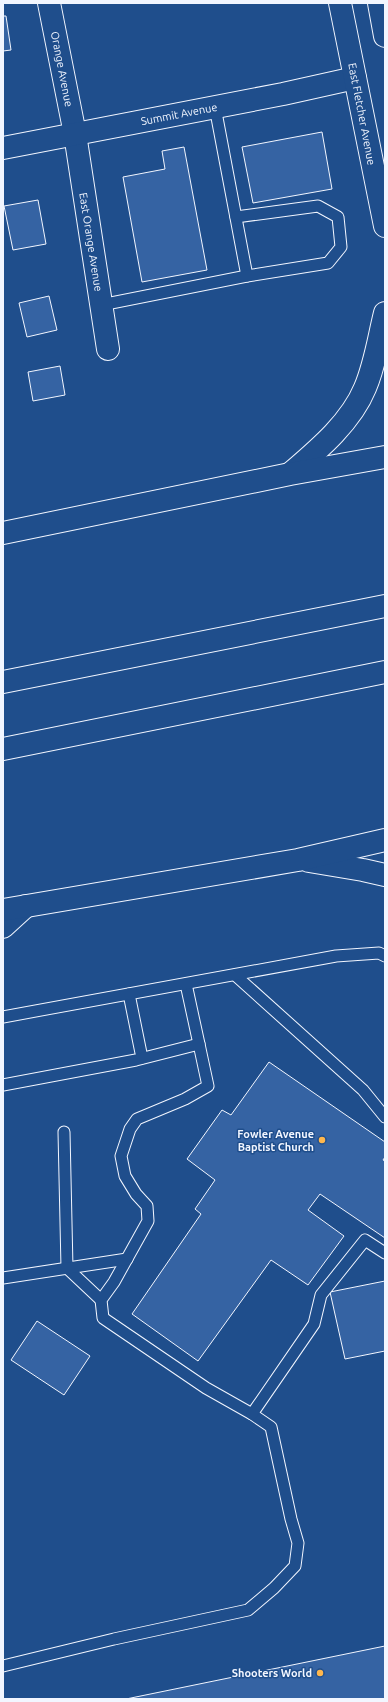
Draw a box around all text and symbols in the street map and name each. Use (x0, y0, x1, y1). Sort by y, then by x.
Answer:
street label: Orange Avenue (49, 30, 75, 108)
street label: East Fletcher Avenue (346, 62, 378, 166)
street label: Summit Avenue (140, 101, 218, 127)
street label: East Orange Avenue (77, 192, 105, 292)
place label: Fowler Avenue Baptist Church (237, 1128, 314, 1153)
marker: Fowler Avenue Baptist Church (317, 1135, 327, 1145)
place label: Shooters World (232, 1667, 312, 1679)
marker: Shooters World (315, 1668, 325, 1678)

